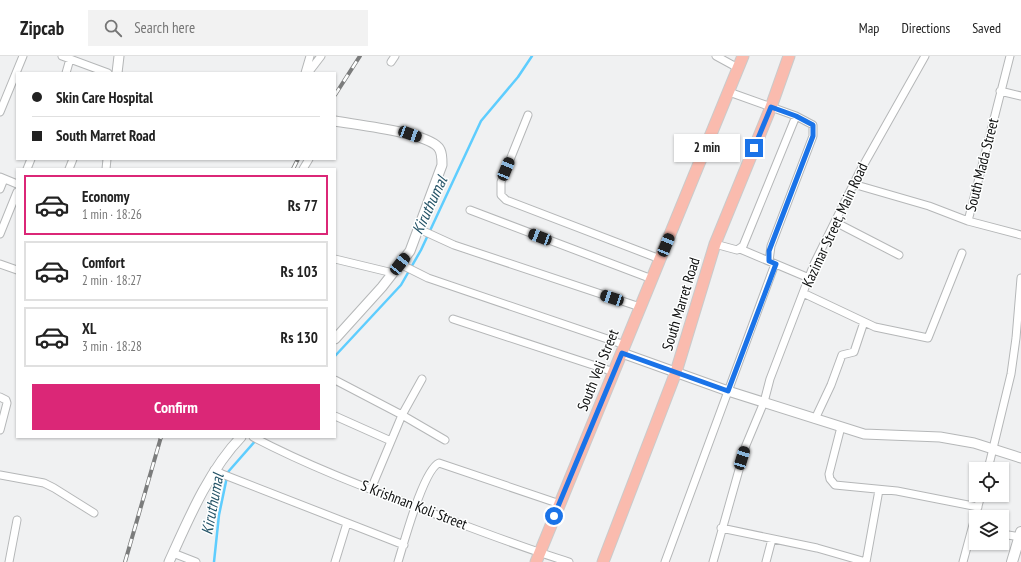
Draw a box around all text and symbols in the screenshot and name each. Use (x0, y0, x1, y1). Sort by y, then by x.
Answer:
search box (88, 10, 368, 46)
text: Zipcab (20, 16, 64, 40)
icon: search (102, 17, 124, 39)
text: Search here (134, 18, 195, 37)
text: Map (859, 19, 879, 37)
text: Directions (901, 19, 950, 37)
text: Saved (972, 19, 1001, 37)
text: Skin Care Hospital (56, 88, 153, 107)
street label: South Mada Street (961, 116, 1002, 214)
car (397, 124, 423, 144)
text: South Marret Road (56, 126, 155, 145)
callout: 2 min (674, 134, 740, 162)
text: 2 min (694, 139, 720, 156)
route end (745, 139, 763, 157)
car (496, 156, 516, 182)
street label: Kazimar Street, Main Road (797, 160, 872, 290)
water label: Kiruthumal (407, 172, 452, 237)
icon: car (34, 187, 70, 223)
text: Economy (82, 187, 130, 206)
text: Rs 77 (288, 196, 318, 215)
text: 1 min · 18:26 (82, 206, 142, 223)
car (527, 227, 553, 247)
car (656, 232, 676, 258)
car (388, 251, 412, 277)
icon: car (34, 253, 70, 289)
text: Comfort (82, 253, 125, 272)
street label: South Marret Road (657, 255, 704, 353)
text: Rs 103 (281, 262, 318, 281)
text: 2 min · 18:27 (82, 272, 142, 289)
car (599, 289, 625, 307)
icon: car (34, 319, 70, 355)
text: XL (82, 319, 96, 338)
street label: South Veli Street (573, 326, 623, 413)
text: Rs 130 (281, 328, 318, 347)
text: 3 min · 18:28 (82, 338, 142, 355)
button: Confirm (32, 384, 320, 430)
car (733, 445, 751, 471)
map controls (969, 462, 1009, 550)
button: locate (969, 462, 1009, 502)
water label: Kiruthumal (196, 471, 228, 536)
street label: S Krishnan Koli Street (358, 476, 470, 534)
route start (545, 507, 563, 525)
button: layers (969, 510, 1009, 550)

